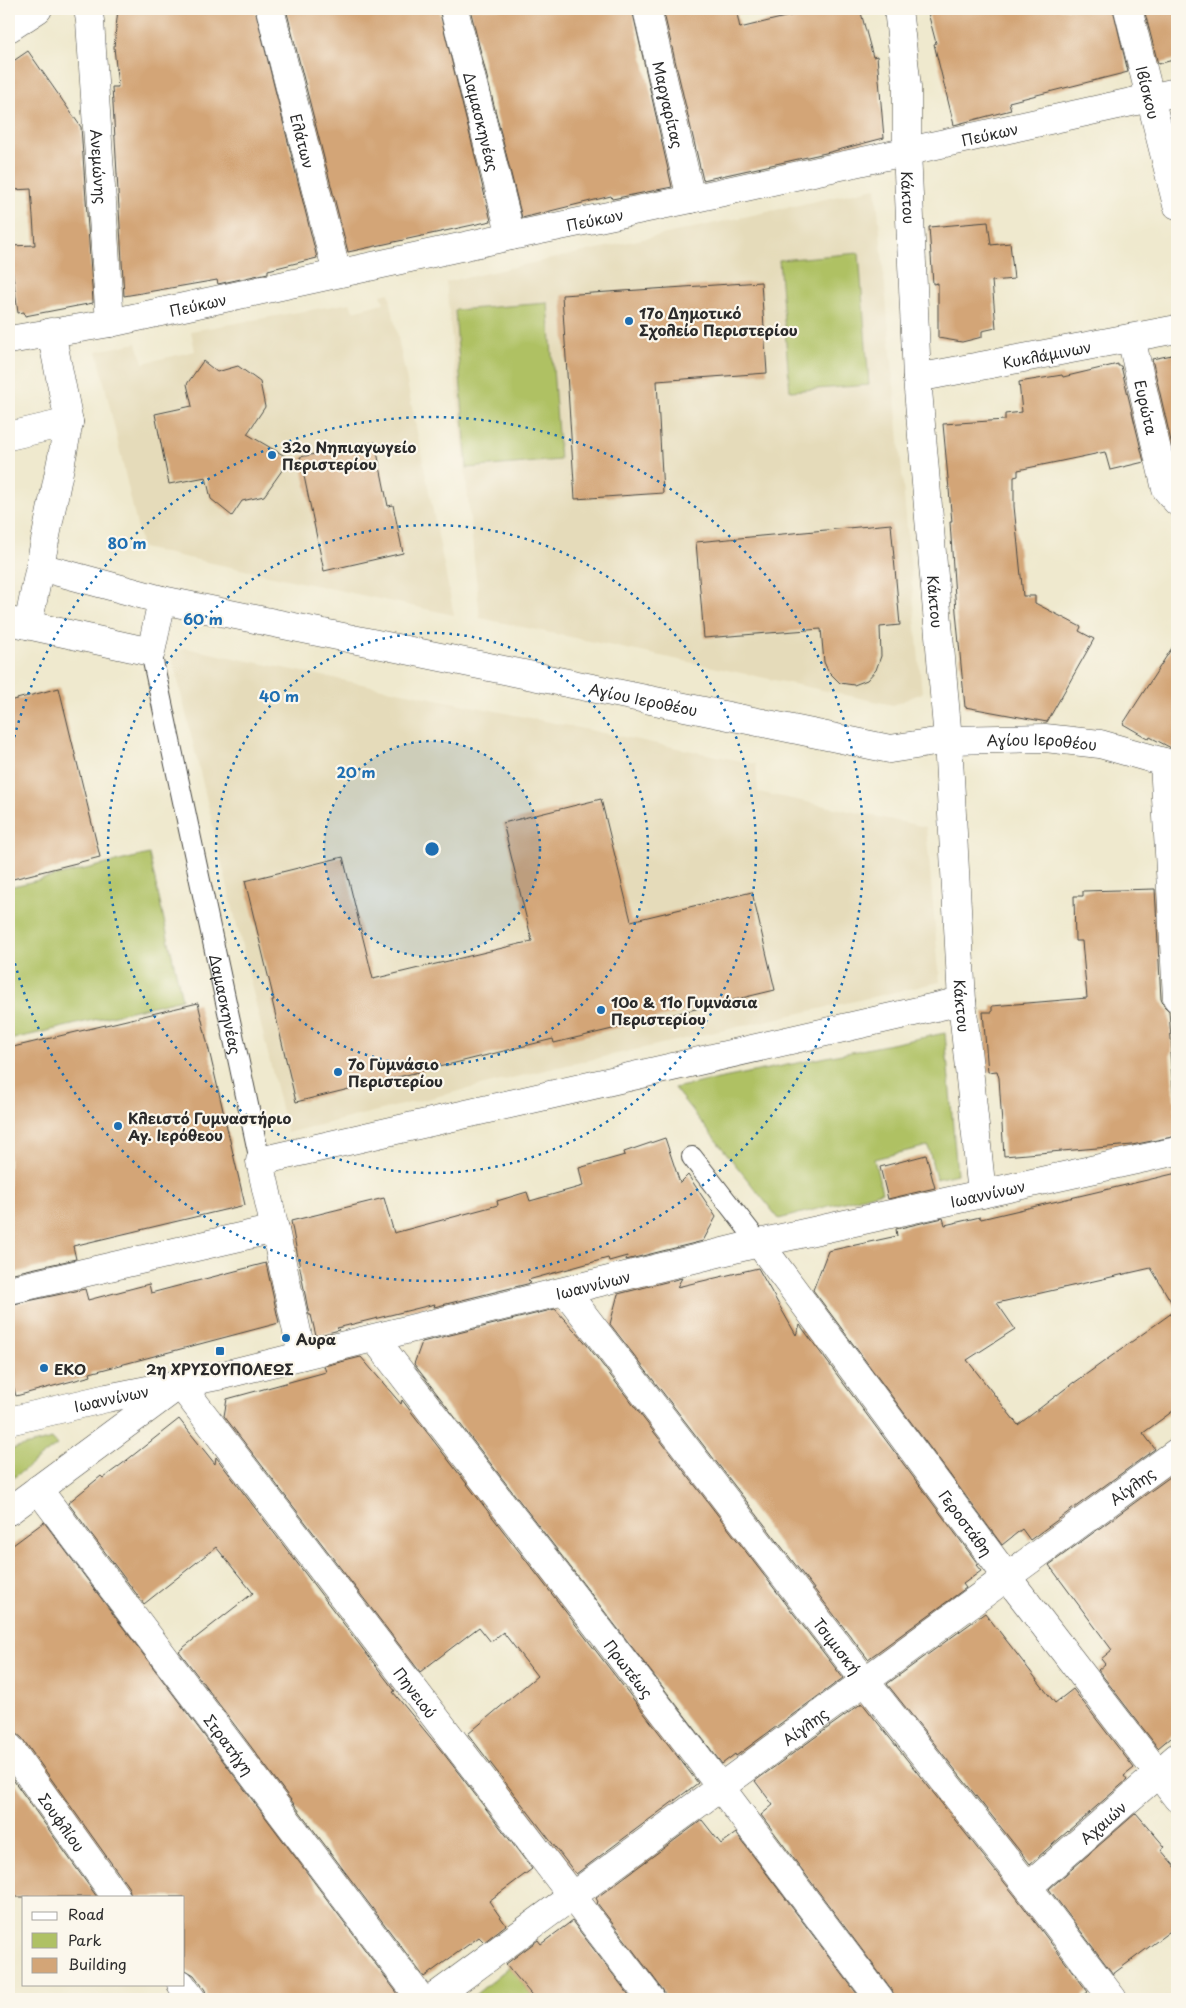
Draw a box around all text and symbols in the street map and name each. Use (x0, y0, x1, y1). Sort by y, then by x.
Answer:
street label: Μαργαρίτας (648, 59, 690, 151)
street label: Ιβίσκου (1131, 63, 1167, 121)
street label: Δαμασκηνέας (459, 69, 506, 174)
street label: Ελάτων (285, 111, 321, 171)
street label: Πεύκων (958, 116, 1020, 151)
street label: Ανεμώνης (86, 128, 114, 205)
street label: Κάκτου (896, 170, 922, 224)
street label: Πεύκων (564, 202, 625, 236)
street label: Πεύκων (167, 287, 228, 321)
place label: 17ο Δημοτικό Σχολείο Περιστερίου (639, 301, 798, 341)
marker: 17ο Δημοτικό Σχολείο Περιστερίου (623, 315, 635, 327)
street label: Κυκλάμινων (1000, 334, 1093, 373)
street label: Ευρώτα (1130, 377, 1165, 437)
place label: 32ο Νηπιαγωγείο Περιστερίου (282, 435, 417, 475)
marker: 32ο Νηπιαγωγείο Περιστερίου (266, 449, 278, 461)
text: 80 m (107, 531, 147, 554)
street label: Κάκτου (922, 574, 950, 629)
text: 60 m (183, 607, 223, 630)
street label: Αγίου Ιεροθέου (587, 676, 700, 721)
text: 40 m (259, 684, 299, 707)
street label: Αγίου Ιεροθέου (986, 726, 1098, 755)
text: 20 m (337, 760, 375, 783)
centre of rings (423, 840, 441, 858)
street label: Δαμασκηνέας (204, 952, 248, 1056)
street label: Κάκτου (949, 978, 977, 1033)
place label: 10ο & 11ο Γυμνάσια Περιστερίου (611, 990, 758, 1030)
marker: 10ο & 11ο Γυμνάσια Περιστερίου (595, 1004, 607, 1016)
place label: 7ο Γυμνάσιο Περιστερίου (348, 1052, 443, 1092)
marker: 7ο Γυμνάσιο Περιστερίου (332, 1066, 344, 1078)
place label: Κλειστό Γυμναστήριο Αγ. Ιερόθεου (128, 1106, 292, 1146)
marker: Κλειστό Γυμναστήριο Αγ. Ιερόθεου (112, 1120, 124, 1132)
street label: Ιωαννίνων (948, 1173, 1027, 1212)
street label: Ιωαννίνων (553, 1264, 633, 1304)
place label: Αυρα (296, 1327, 337, 1350)
marker: Αυρα (280, 1332, 292, 1344)
marker: 2η ΧΡΥΣΟΥΠΟΛΕΩΣ (214, 1345, 226, 1357)
place label: EKO (54, 1357, 86, 1380)
place label: 2η ΧΡΥΣΟΥΠΟΛΕΩΣ (146, 1357, 294, 1380)
marker: EKO (38, 1362, 50, 1374)
street label: Ιωαννίνων (71, 1378, 151, 1417)
street label: Αίγλης (1104, 1461, 1159, 1510)
street label: Γεροστάθη (934, 1484, 999, 1560)
street label: Τσιμισκή (808, 1612, 867, 1679)
street label: Πρωτέως (599, 1634, 659, 1703)
street label: Πηνειού (389, 1662, 443, 1722)
street label: Αίγλης (777, 1701, 832, 1750)
street label: Στρατήγη (199, 1709, 260, 1779)
street label: Σουφλίου (33, 1788, 91, 1856)
street label: Αχαιών (1074, 1795, 1131, 1849)
legend (22, 1896, 185, 1986)
text: Road (68, 1902, 104, 1925)
text: Park (68, 1928, 102, 1951)
text: Building (68, 1952, 127, 1975)

